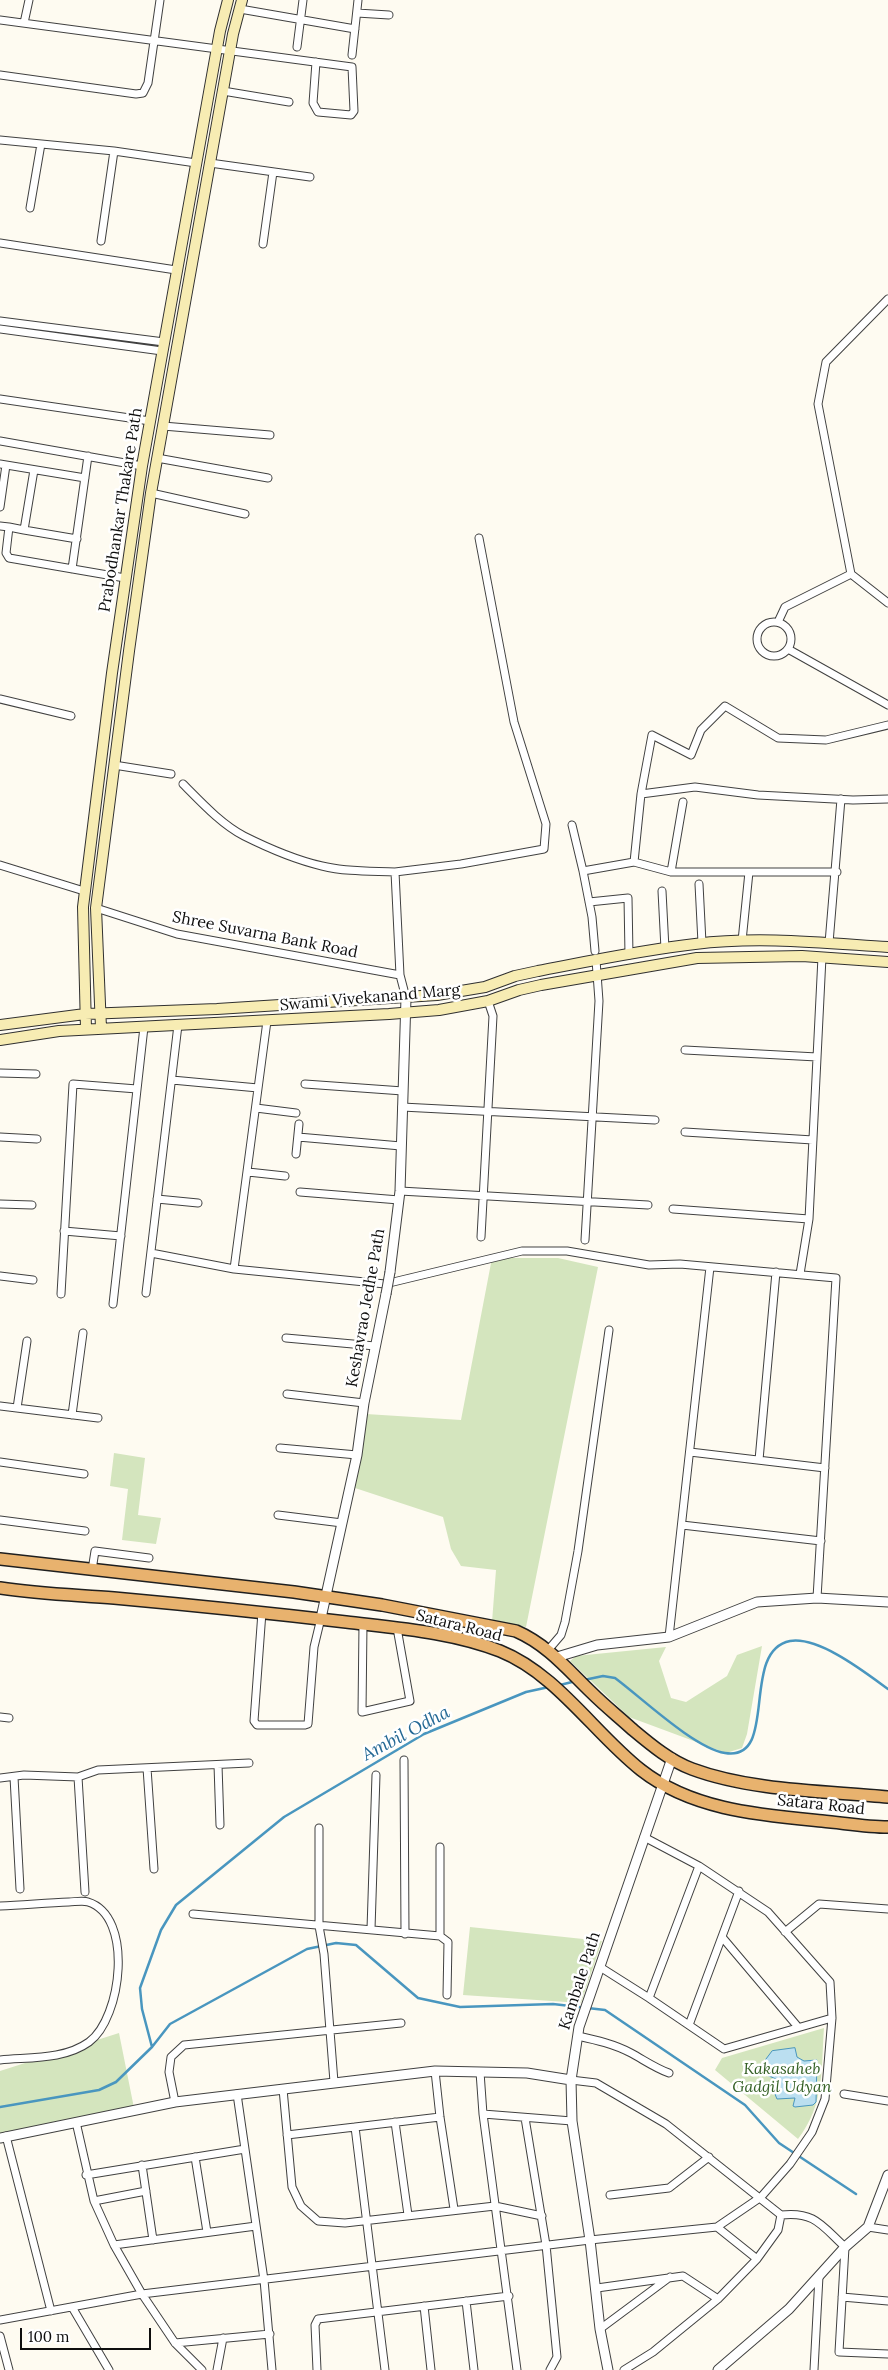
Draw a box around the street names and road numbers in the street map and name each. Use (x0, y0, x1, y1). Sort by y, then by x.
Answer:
street label: Prabodhankar Thakare Path (95, 406, 147, 614)
street label: Shree Suvarna Bank Road (171, 908, 359, 962)
street label: Swami Vivekanand Marg (279, 981, 461, 1015)
street label: Keshavrao Jedhe Path (343, 1227, 389, 1389)
street label: Satara Road (414, 1606, 504, 1646)
street label: Satara Road (776, 1791, 866, 1819)
street label: Kambale Path (555, 1930, 605, 2032)

